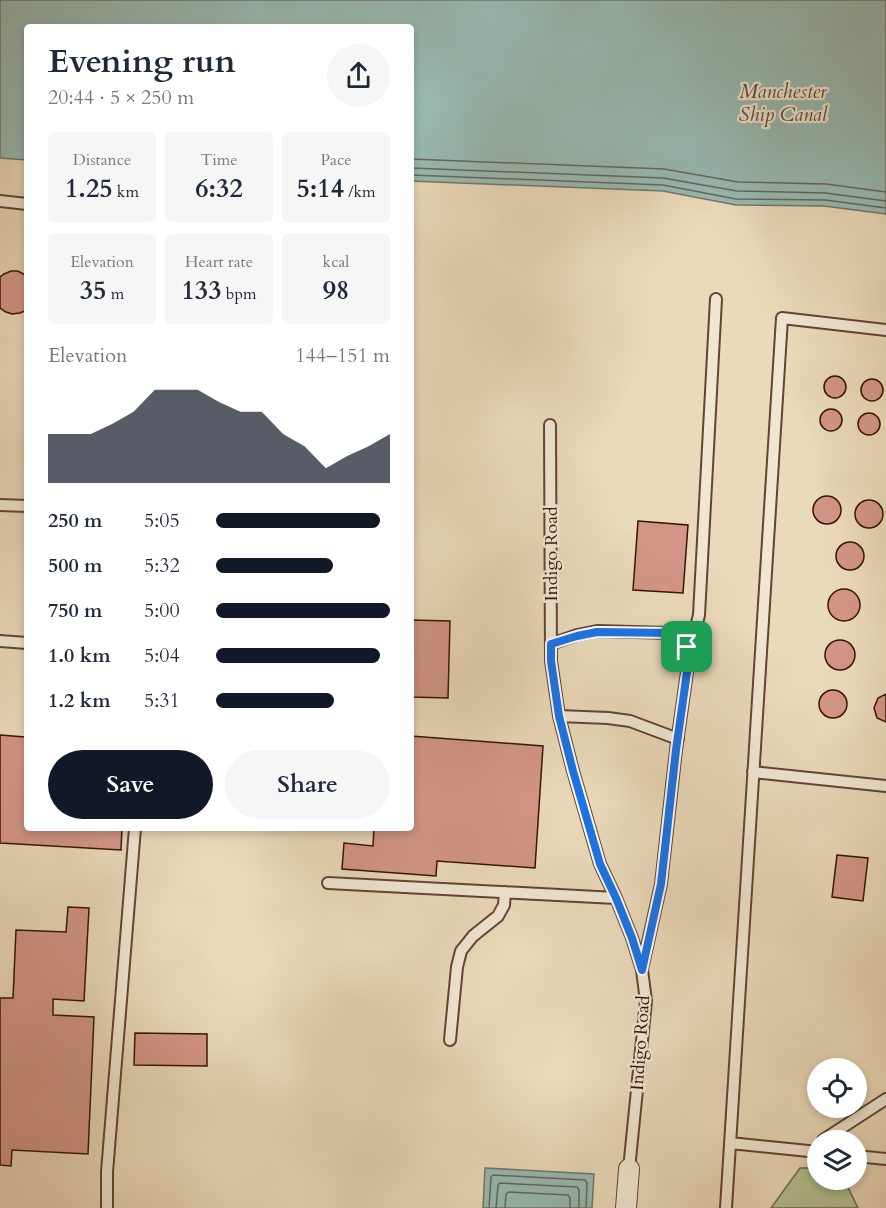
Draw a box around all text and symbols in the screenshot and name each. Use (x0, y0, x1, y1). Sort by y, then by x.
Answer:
text: Evening run (48, 39, 236, 84)
button: share (327, 44, 390, 107)
water label: Manchester Ship Canal (739, 78, 828, 128)
text: 20:44 · 5 × 250 m (48, 84, 194, 111)
text: Distance (73, 149, 131, 171)
text: Time (200, 149, 238, 171)
text: Pace (321, 149, 351, 171)
text: 1.25 (65, 171, 113, 206)
text: 6:32 (195, 171, 243, 206)
text: 5:14 (296, 171, 344, 206)
text: km (113, 181, 139, 203)
text: /km (344, 181, 376, 203)
text: Elevation (70, 251, 134, 273)
text: Heart rate (185, 251, 253, 273)
text: kcal (323, 251, 349, 273)
text: 35 (80, 273, 106, 308)
text: 133 (182, 273, 222, 308)
text: 98 (323, 273, 349, 308)
text: m (106, 283, 124, 305)
text: bpm (222, 283, 256, 305)
text: Elevation (48, 342, 127, 369)
text: 144–151 m (295, 342, 390, 369)
street label: Indigo Road (539, 506, 564, 602)
text: 250 m (48, 507, 103, 534)
text: 5:05 (144, 507, 180, 534)
text: 500 m (48, 552, 103, 579)
text: 5:32 (144, 552, 180, 579)
text: 750 m (48, 597, 103, 624)
text: 5:00 (144, 597, 180, 624)
pin (661, 621, 712, 672)
icon: arrive (670, 630, 703, 663)
text: 1.0 km (48, 642, 111, 669)
text: 5:04 (144, 642, 180, 669)
text: 1.2 km (48, 687, 111, 714)
text: 5:31 (144, 687, 180, 714)
button: Save (48, 750, 213, 819)
button: Share (225, 750, 390, 819)
street label: Indigo Road (625, 994, 656, 1091)
map controls (807, 1058, 867, 1190)
button: locate (807, 1058, 867, 1118)
button: layers (807, 1130, 867, 1190)

